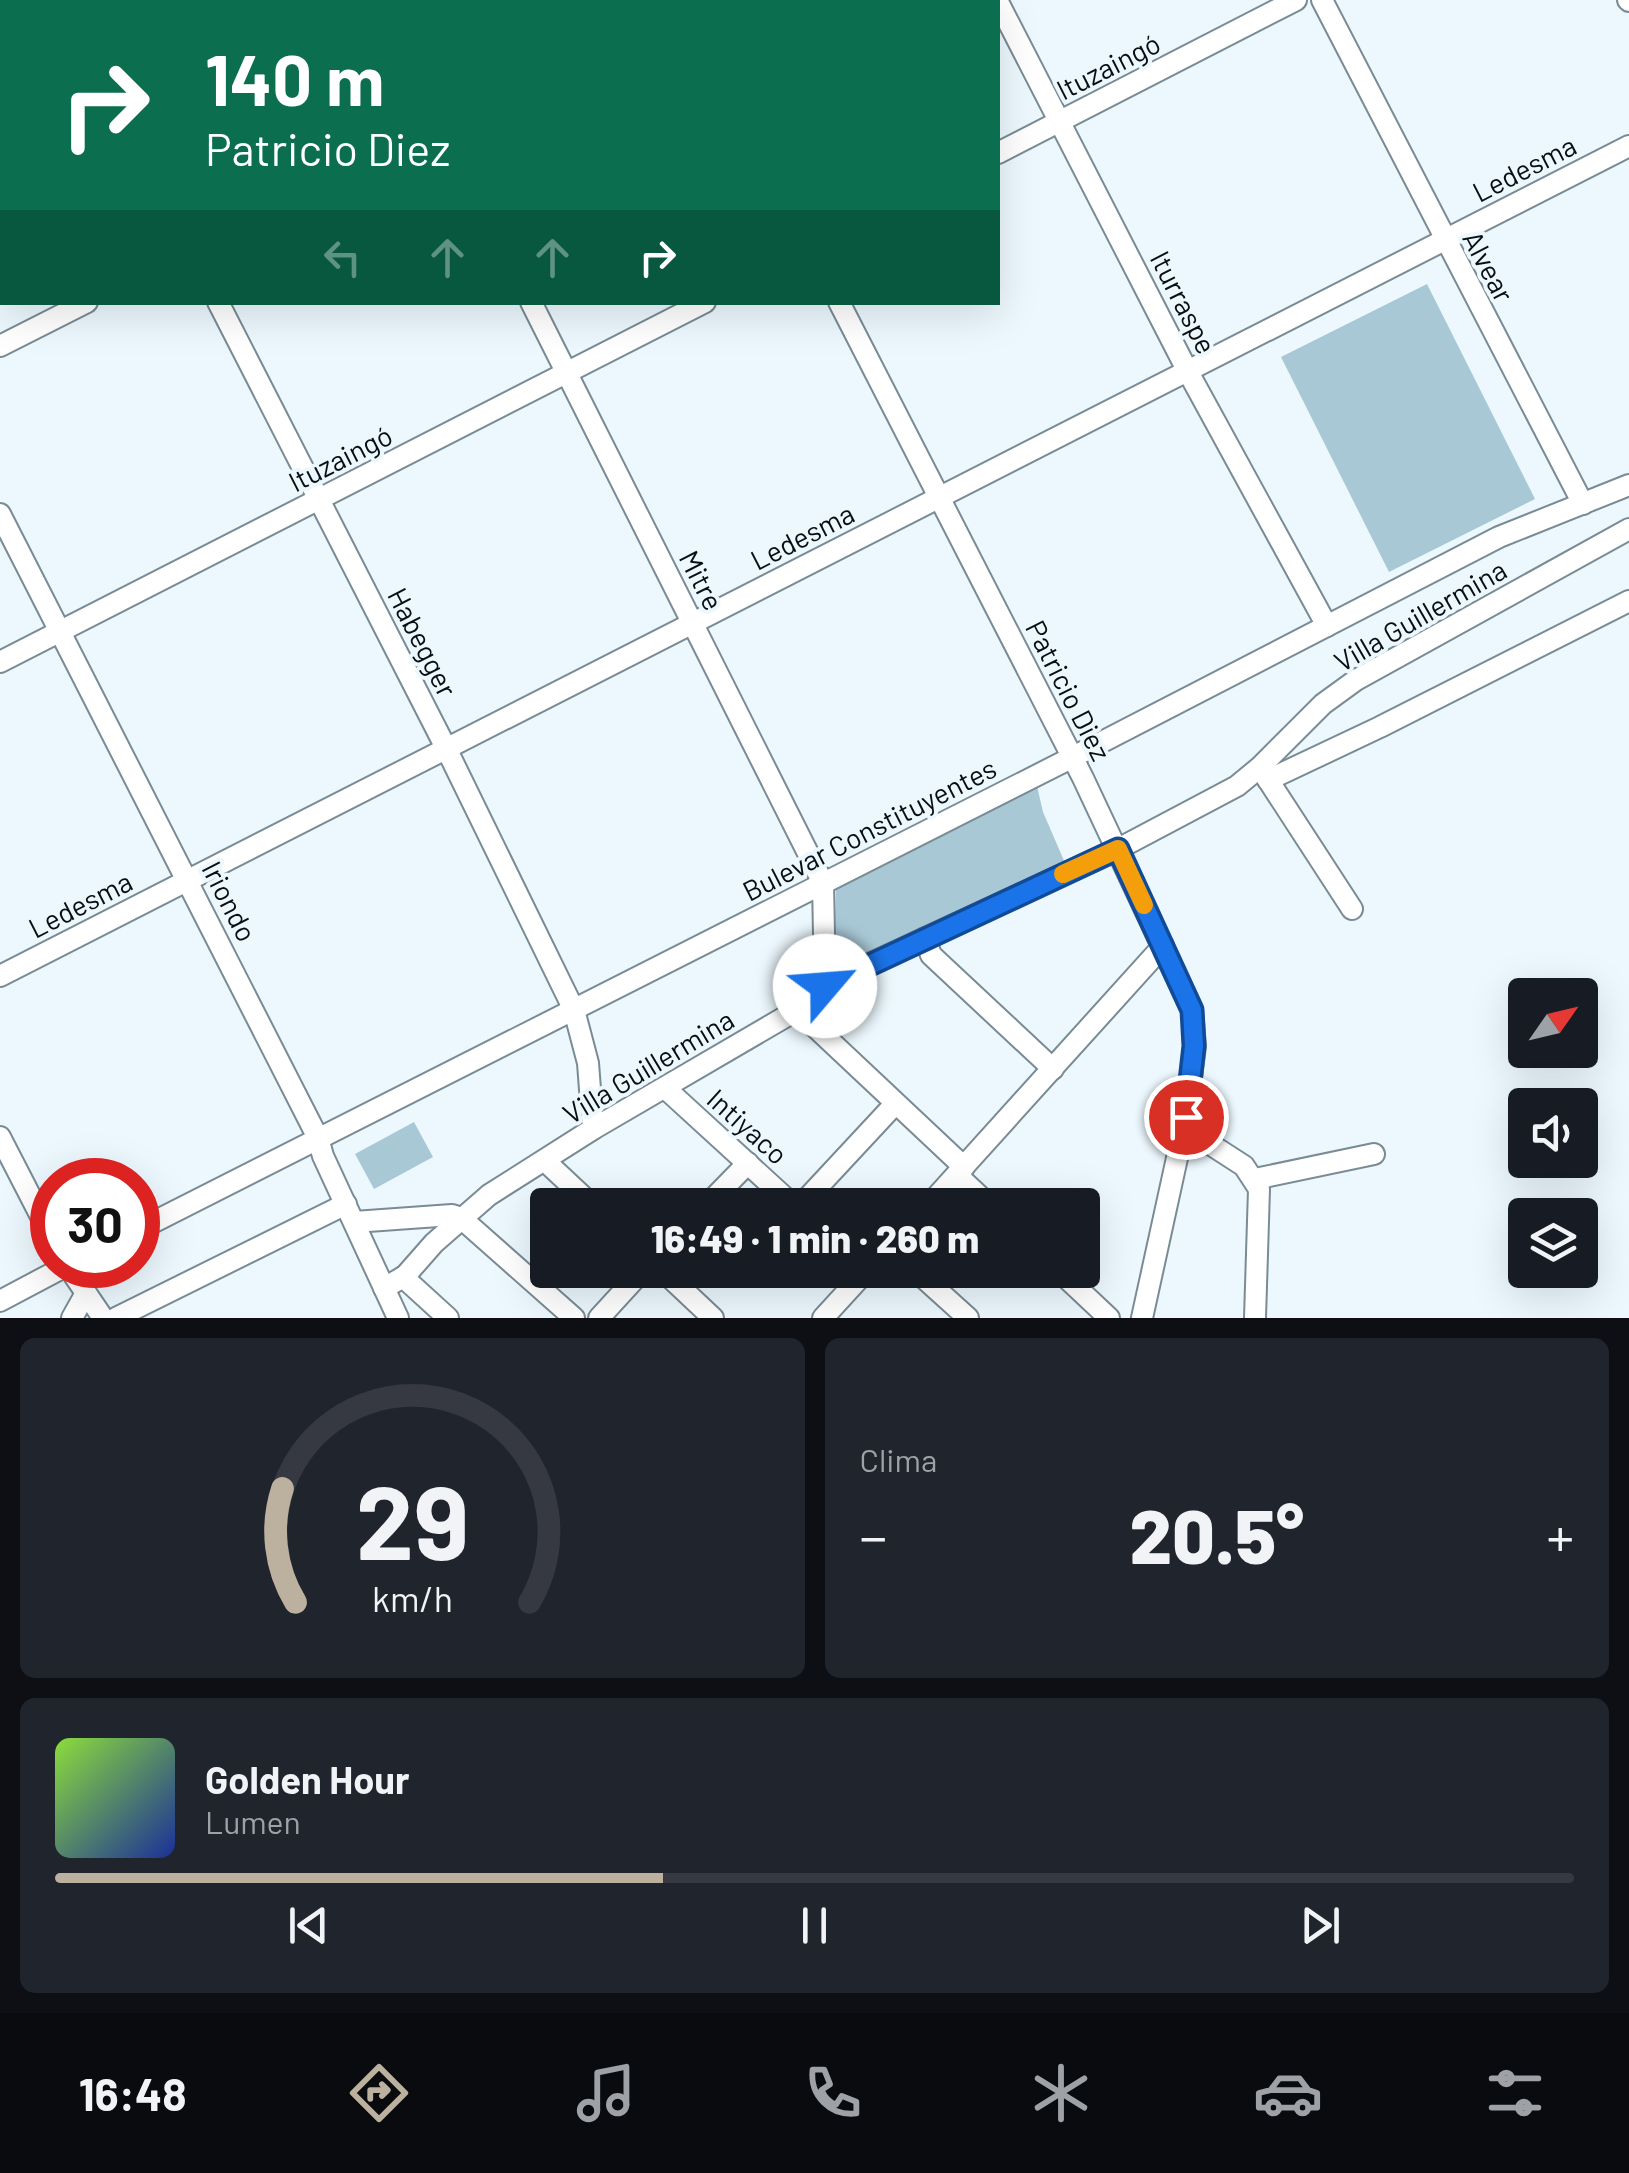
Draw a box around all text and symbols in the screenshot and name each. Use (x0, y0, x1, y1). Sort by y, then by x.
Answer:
street label: Ituzaingó (1051, 26, 1165, 106)
text: 140 m (205, 36, 384, 120)
icon: right (40, 40, 170, 170)
text: Patricio Diez (205, 121, 450, 175)
street label: Ledesma (1467, 127, 1581, 209)
street label: Alvear (1456, 225, 1522, 307)
icon: left (315, 230, 370, 285)
icon: ahead (420, 230, 475, 285)
icon: ahead (525, 230, 580, 285)
icon: right (630, 230, 685, 285)
street label: Iturraspe (1144, 245, 1224, 359)
street label: Ituzaingó (283, 418, 397, 498)
street label: Ledesma (745, 495, 859, 577)
street label: Mitre (673, 545, 731, 615)
street label: Villa Guillermina (1328, 552, 1512, 678)
street label: Habegger (381, 582, 465, 702)
street label: Patricio Diez (1019, 614, 1119, 766)
street label: Bulevar Constituyentes (737, 750, 1001, 908)
street label: Iriondo (195, 855, 265, 947)
street label: Ledesma (23, 863, 137, 945)
position arrow (773, 934, 877, 1038)
north arrow (1508, 978, 1598, 1068)
map controls (1508, 978, 1598, 1288)
street label: Villa Guillermina (556, 1002, 740, 1130)
pin (1144, 1075, 1229, 1160)
street label: Intiyaco (701, 1081, 795, 1171)
button: sound (1508, 1088, 1598, 1178)
icon: arrive (1159, 1090, 1214, 1145)
speed limit sign: 30 (30, 1158, 160, 1288)
button: layers (1508, 1198, 1598, 1288)
text: 16:49 · 1 min · 260 m (651, 1215, 979, 1261)
text: Clima (860, 1440, 937, 1478)
text: 29 (356, 1456, 469, 1581)
text: 20.5° (1129, 1489, 1304, 1579)
text: − (860, 1502, 887, 1568)
text: + (1546, 1502, 1574, 1568)
text: km/h (372, 1576, 453, 1619)
text: Golden Hour (205, 1756, 410, 1802)
text: Lumen (205, 1802, 301, 1840)
icon: previous (281, 1898, 336, 1953)
icon: pause (787, 1898, 842, 1953)
icon: next (1293, 1898, 1348, 1953)
icon: directions (344, 2058, 414, 2128)
icon: music (571, 2058, 641, 2128)
icon: phone (798, 2058, 868, 2128)
icon: climate (1026, 2058, 1096, 2128)
icon: car (1253, 2058, 1323, 2128)
icon: filters (1480, 2058, 1550, 2128)
text: 16:48 (79, 2066, 187, 2120)

